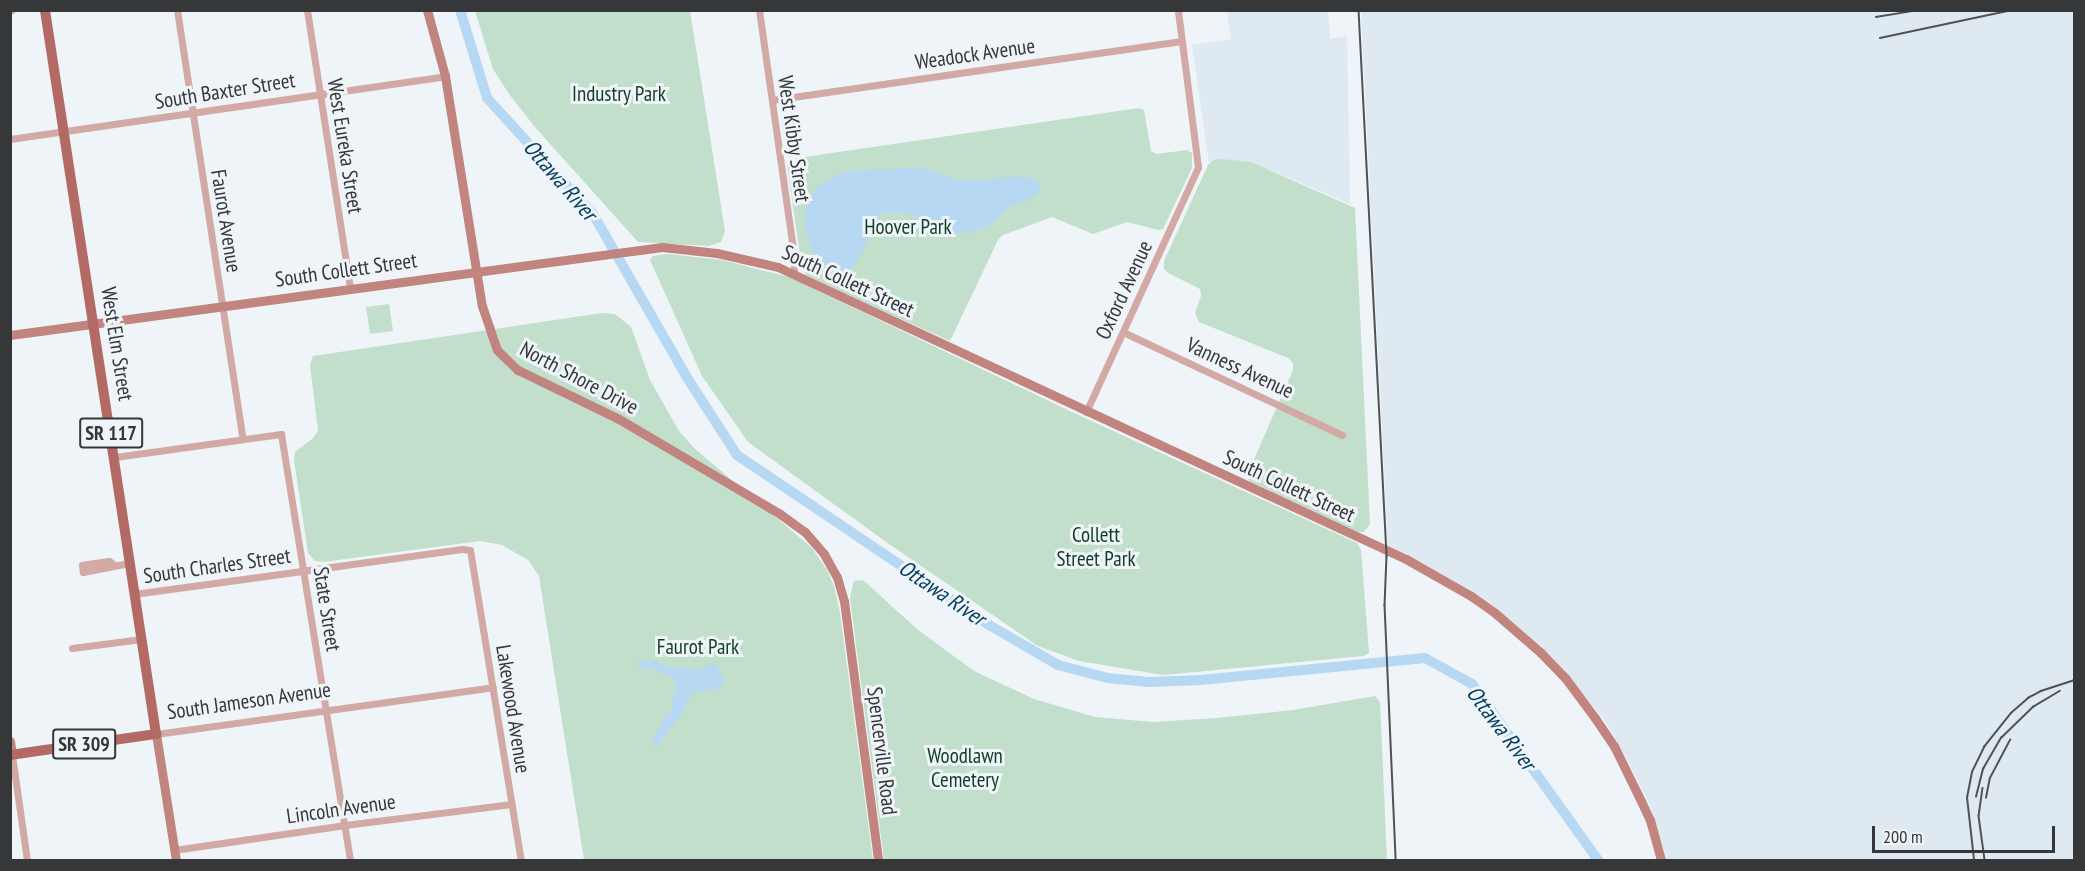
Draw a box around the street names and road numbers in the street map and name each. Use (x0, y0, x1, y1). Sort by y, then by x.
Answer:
street label: Weadock Avenue (913, 33, 1037, 75)
street label: South Baxter Street (153, 67, 297, 115)
street label: West Kibby Street (773, 74, 815, 204)
street label: West Eureka Street (322, 77, 368, 215)
street label: Faurot Avenue (205, 167, 247, 275)
street label: Oxford Avenue (1090, 236, 1158, 344)
street label: South Collett Street (778, 239, 918, 323)
street label: South Collett Street (274, 248, 418, 292)
street label: West Elm Street (96, 285, 138, 403)
street label: Vanness Avenue (1182, 332, 1298, 404)
street label: North Shore Drive (516, 336, 642, 420)
road number: SR 117 (78, 416, 144, 450)
street label: South Collett Street (1219, 444, 1359, 528)
street label: South Charles Street (142, 543, 292, 589)
street label: State Street (308, 565, 346, 653)
street label: Lakewood Avenue (490, 643, 536, 775)
street label: South Jameson Avenue (165, 677, 333, 725)
street label: Spencerville Road (862, 685, 902, 817)
road number: SR 309 (51, 727, 117, 761)
street label: Lincoln Avenue (285, 789, 397, 829)

